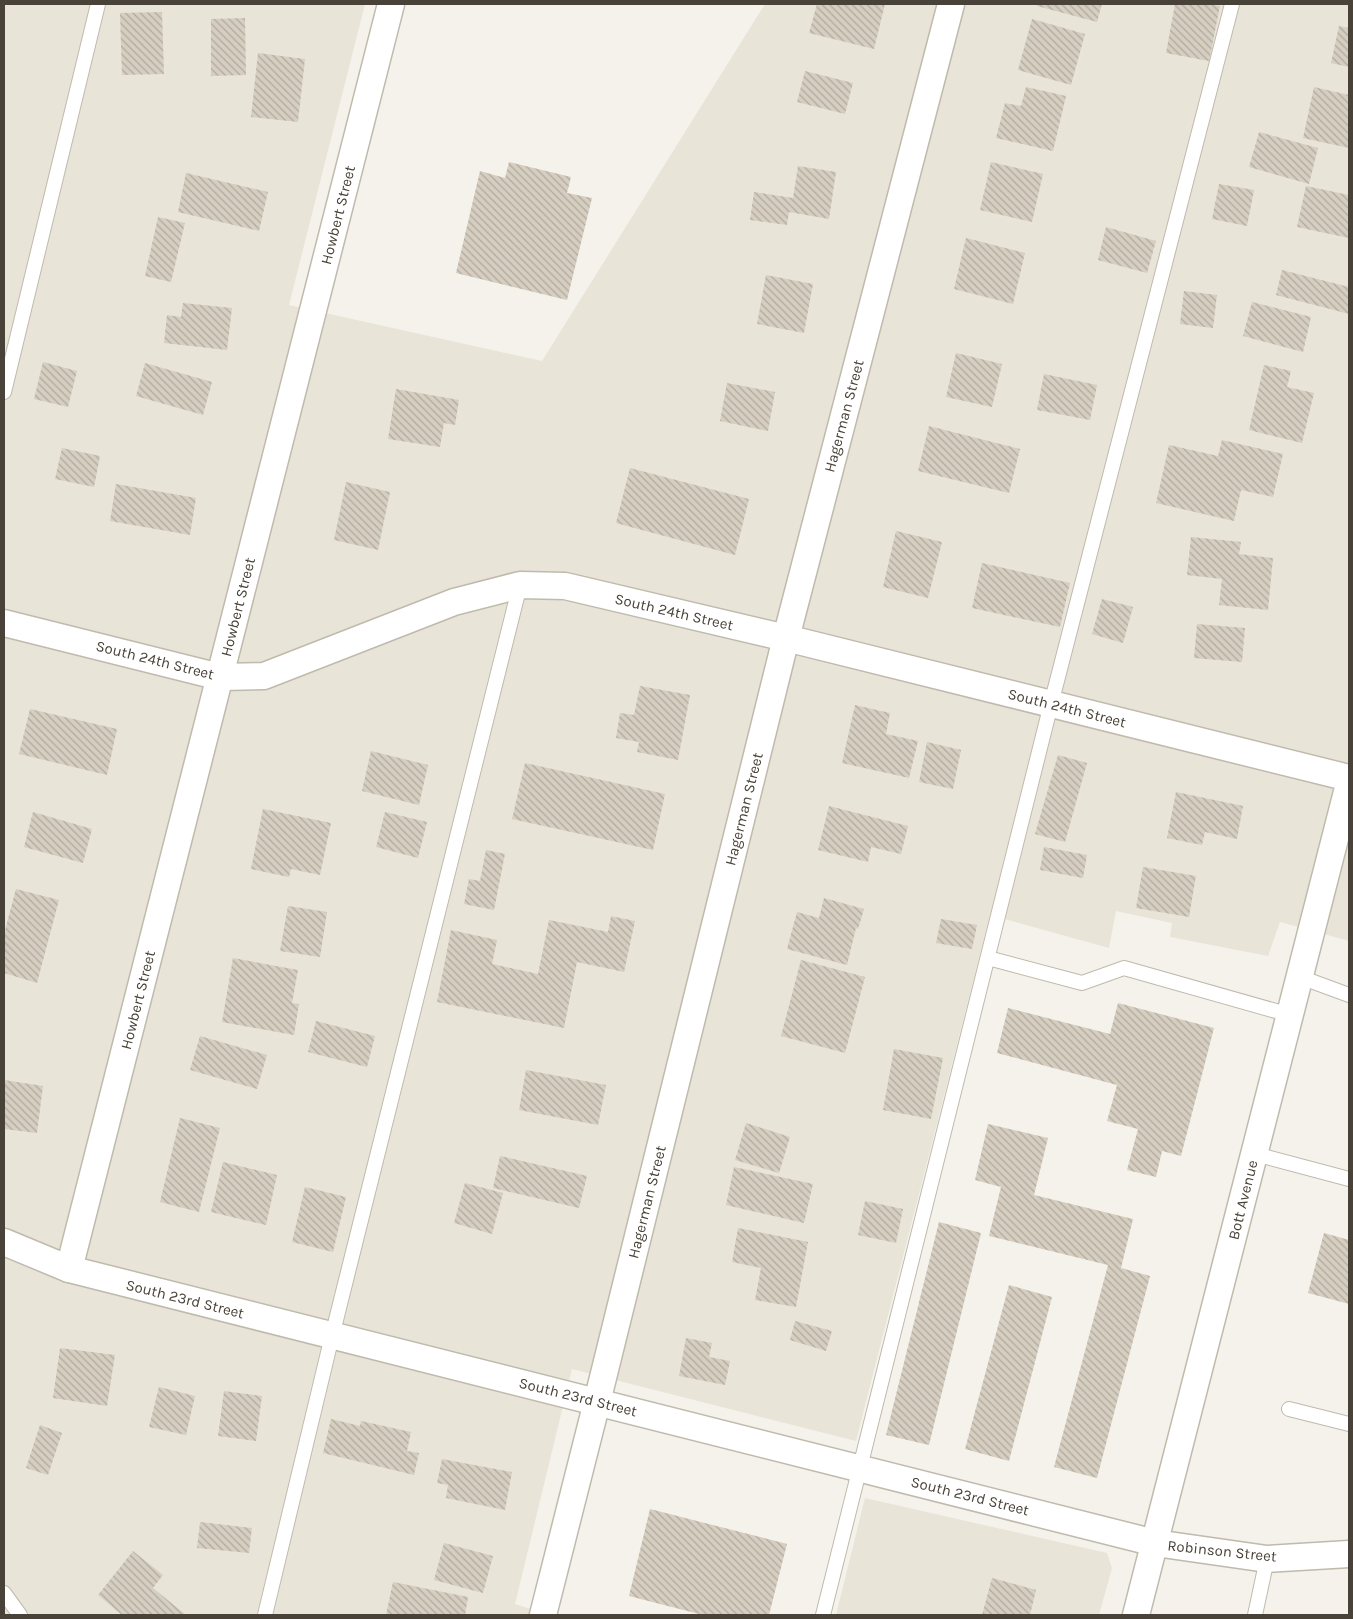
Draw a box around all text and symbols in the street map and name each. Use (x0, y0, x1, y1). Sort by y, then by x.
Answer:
street label: Howbert Street (317, 163, 359, 266)
street label: Hagerman Street (820, 357, 868, 474)
street label: Howbert Street (217, 555, 259, 658)
street label: South 24th Street (613, 590, 735, 634)
street label: South 24th Street (94, 637, 216, 683)
street label: South 24th Street (1006, 685, 1128, 731)
street label: Hagerman Street (721, 750, 767, 867)
street label: Howbert Street (117, 948, 159, 1051)
street label: Hagerman Street (624, 1143, 670, 1260)
street label: Bott Avenue (1224, 1158, 1262, 1242)
street label: South 23rd Street (124, 1276, 246, 1322)
street label: South 23rd Street (517, 1374, 639, 1420)
street label: South 23rd Street (909, 1473, 1031, 1519)
street label: Robinson Street (1167, 1536, 1278, 1566)

